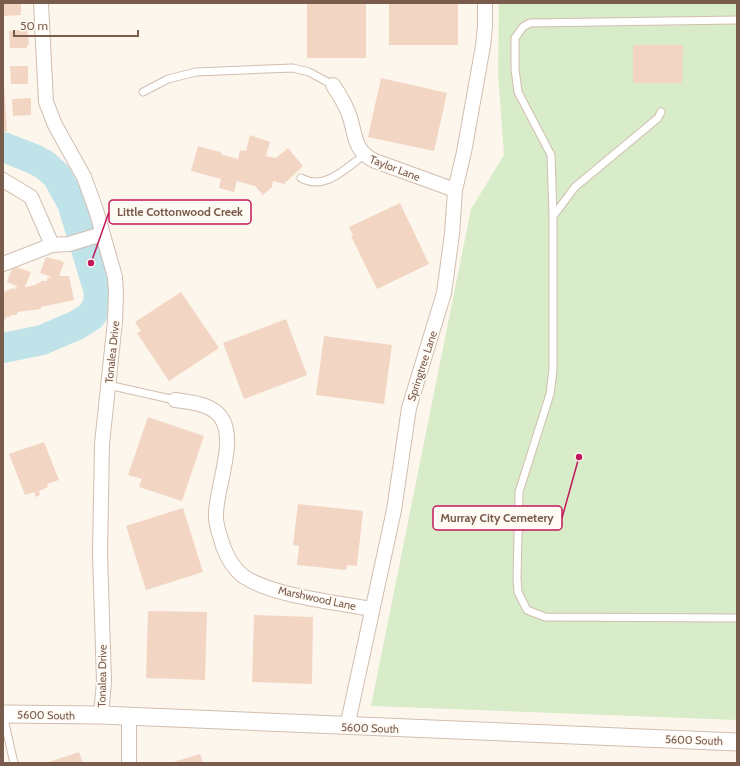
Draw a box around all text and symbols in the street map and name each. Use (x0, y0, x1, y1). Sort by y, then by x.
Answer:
scale bar (14, 12, 138, 38)
text: 50 m (20, 18, 48, 33)
street label: Taylor Lane (368, 152, 423, 184)
callout: Little Cottonwood Creek (109, 200, 251, 224)
text: Little Cottonwood Creek (117, 204, 243, 219)
street label: Tonalea Drive (102, 320, 122, 384)
street label: Springtree Lane (404, 329, 440, 403)
callout: Murray City Cemetery (433, 506, 562, 530)
text: Murray City Cemetery (440, 510, 554, 525)
street label: Marshwood Lane (277, 583, 358, 613)
street label: Tonalea Drive (94, 644, 110, 708)
street label: 5600 South (17, 707, 75, 723)
street label: 5600 South (341, 720, 399, 736)
street label: 5600 South (665, 732, 723, 748)

